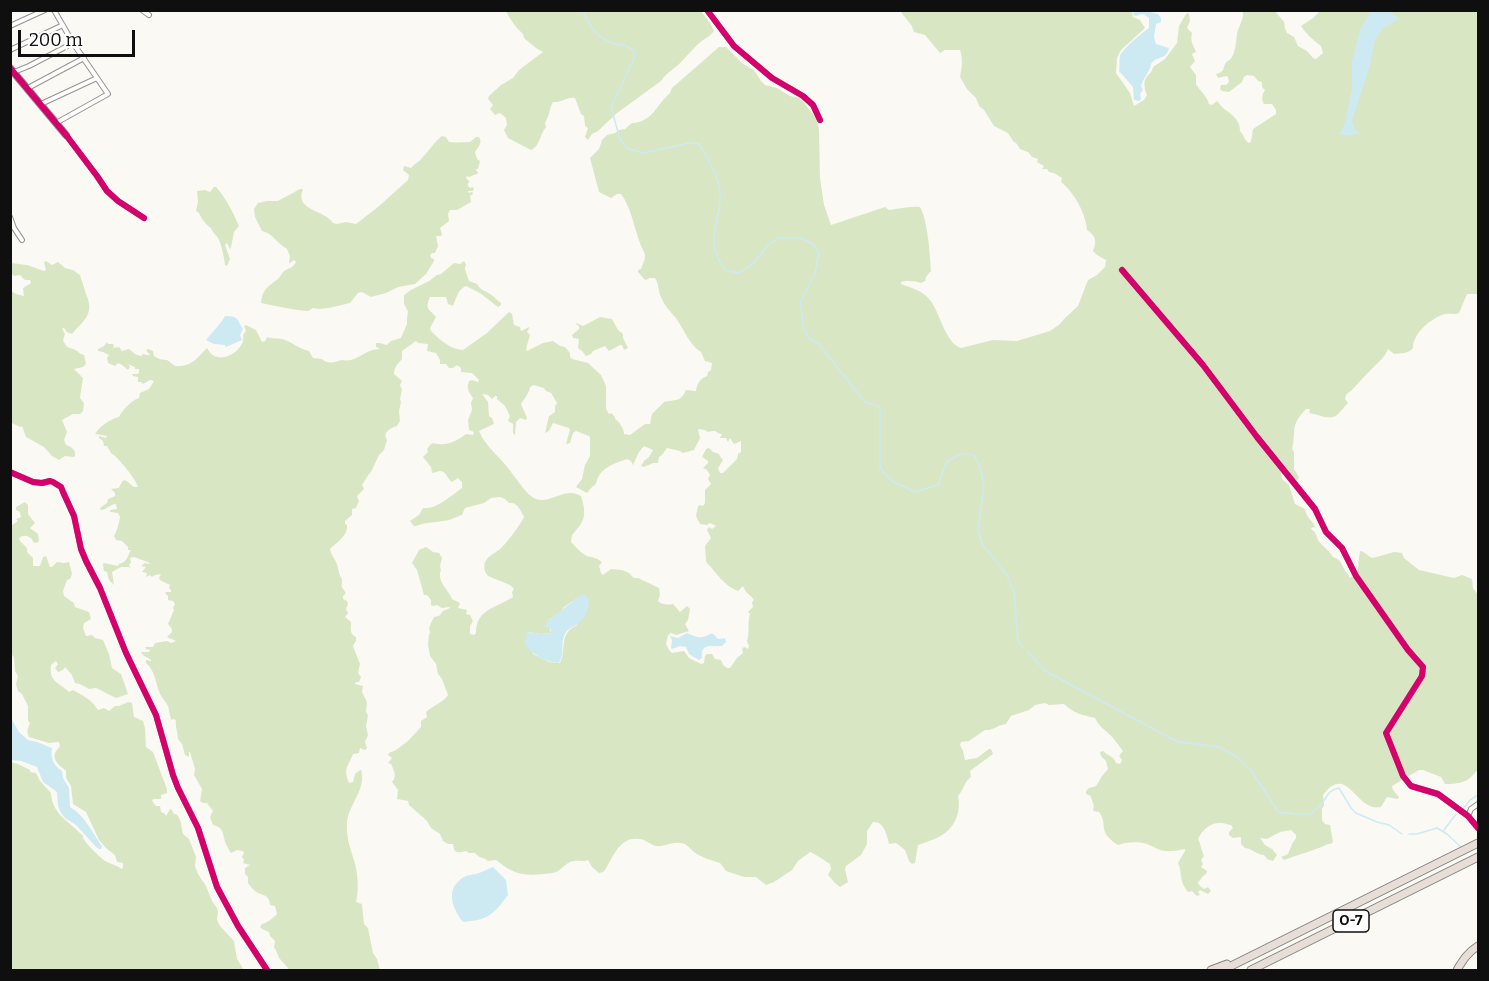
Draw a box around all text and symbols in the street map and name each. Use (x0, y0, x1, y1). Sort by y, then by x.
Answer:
scale bar (21, 18, 138, 56)
text: 200 m (29, 29, 83, 51)
road number: O-7 (1333, 910, 1369, 932)

